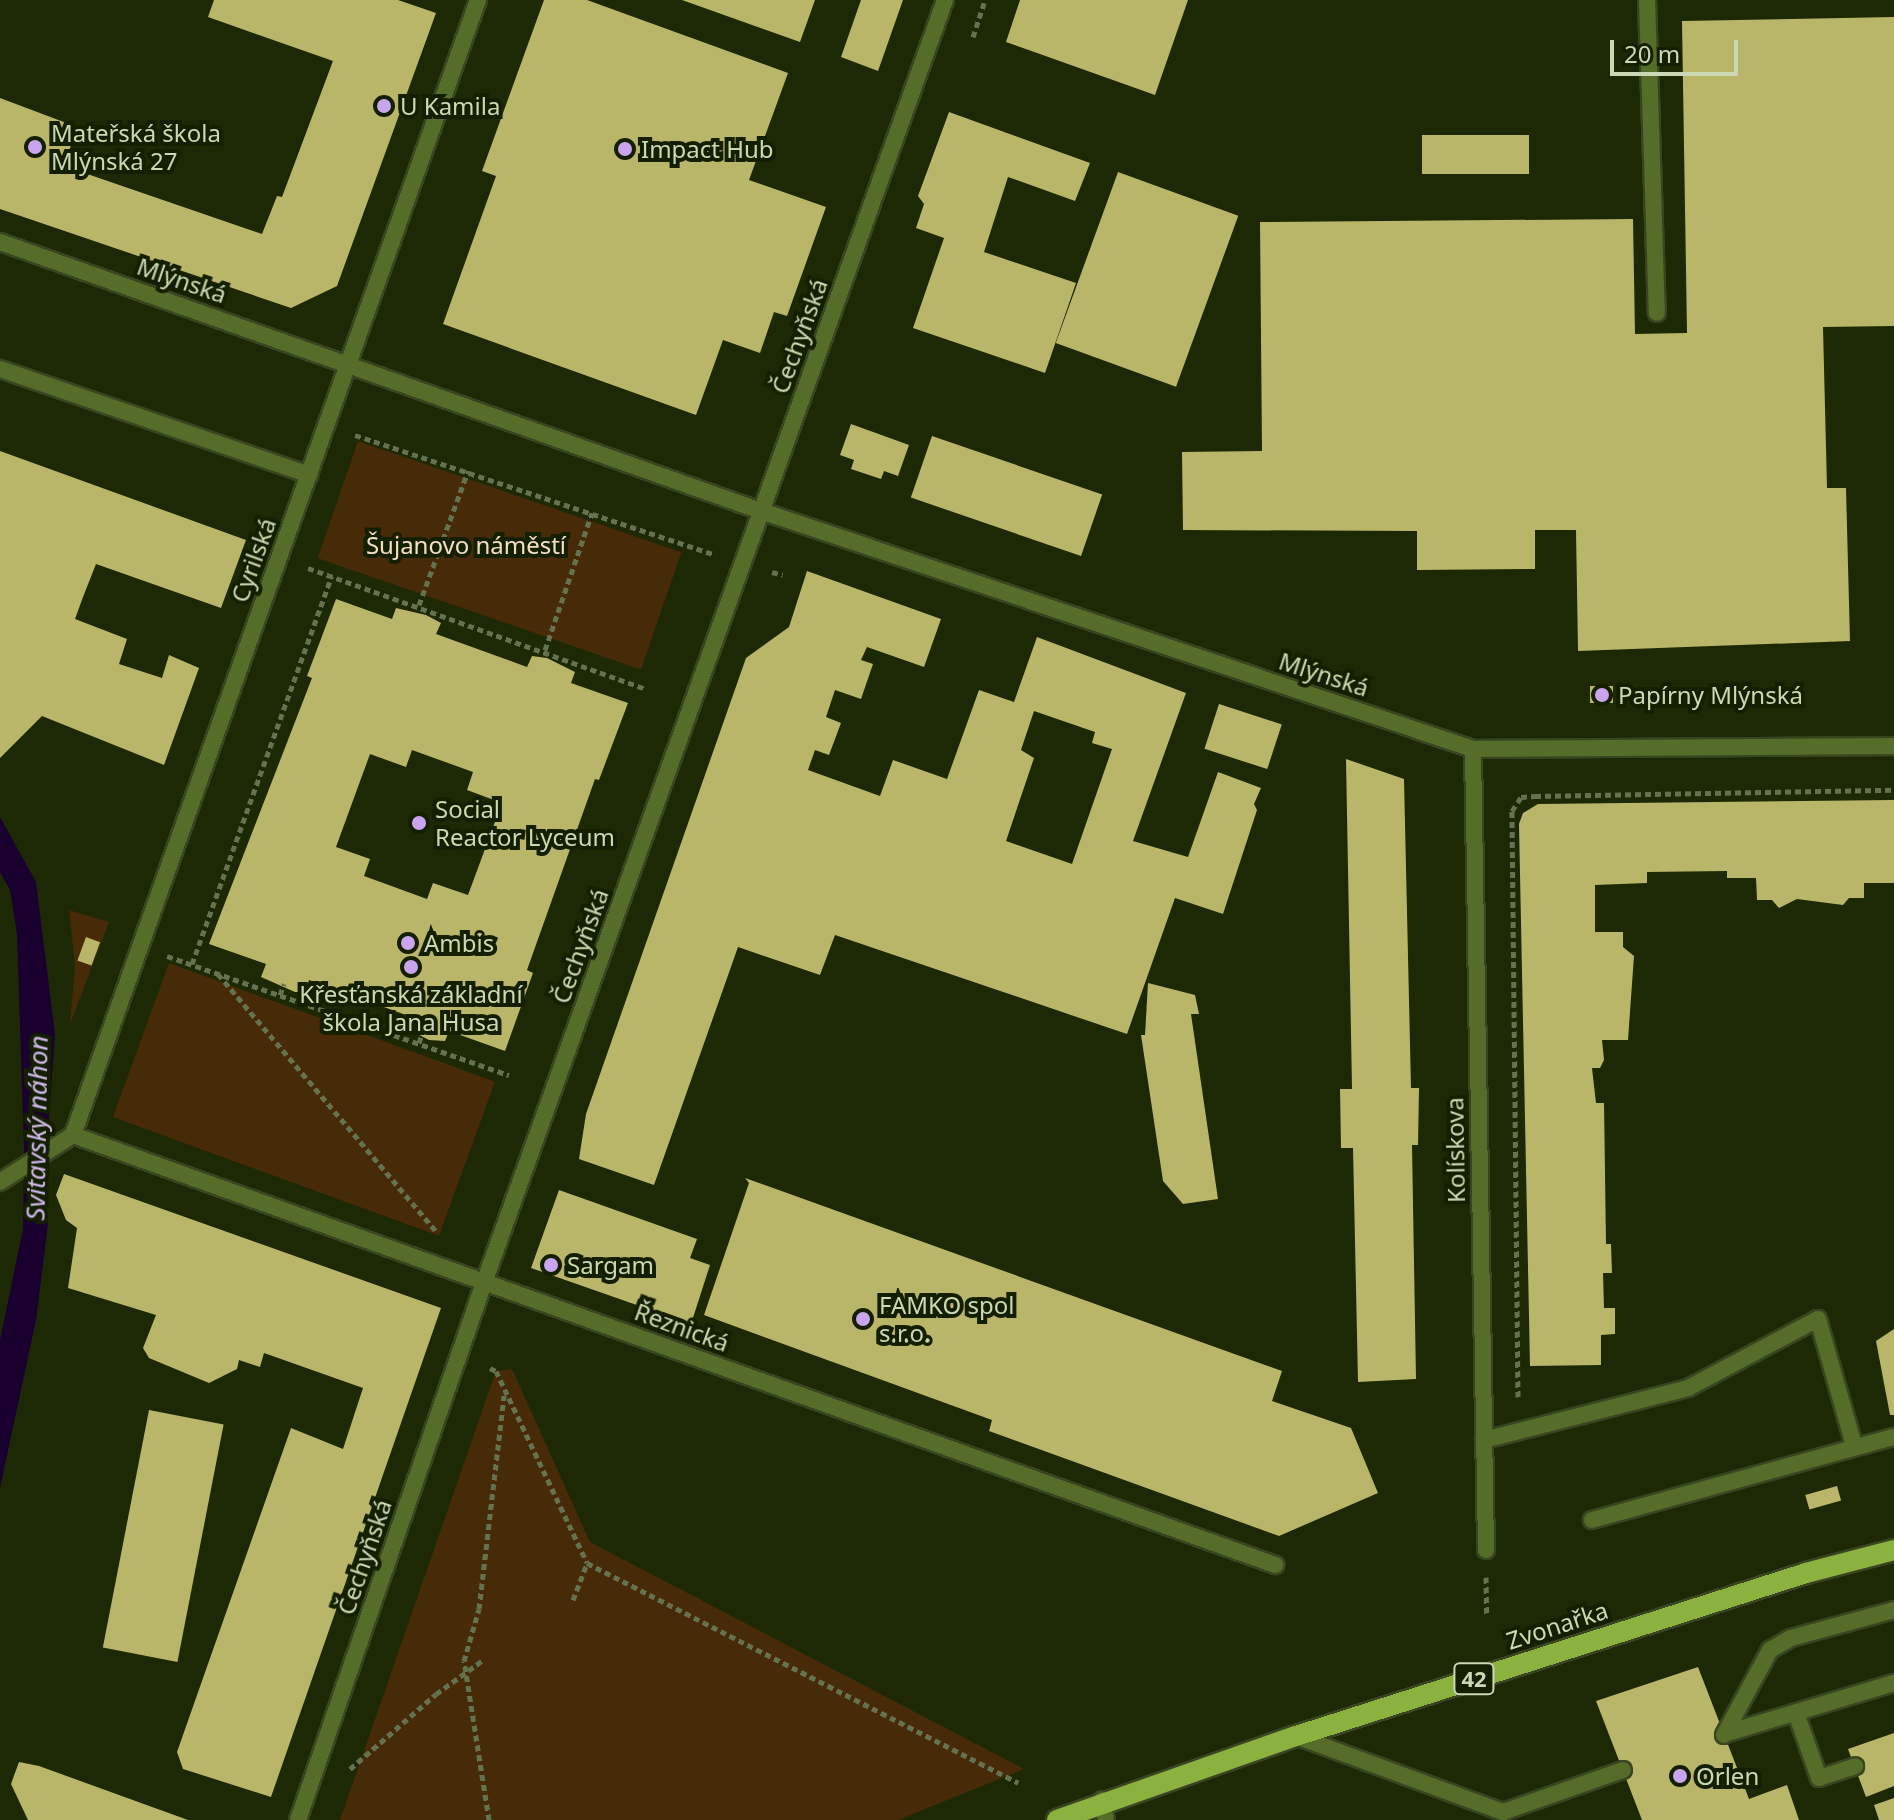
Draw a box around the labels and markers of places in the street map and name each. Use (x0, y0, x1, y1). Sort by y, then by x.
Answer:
place label: U Kamila (400, 92, 500, 120)
marker: U Kamila (375, 97, 393, 115)
place label: Mateřská škola Mlýnská 27 (51, 119, 221, 175)
place label: Impact Hub (641, 135, 774, 163)
marker: Mateřská škola Mlýnská 27 (26, 138, 44, 156)
marker: Impact Hub (616, 140, 634, 158)
place label: Papírny Mlýnská (1618, 681, 1803, 709)
marker: Papírny Mlýnská (1593, 686, 1611, 704)
place label: Social Reactor Lyceum (435, 795, 615, 851)
marker: Social Reactor Lyceum (410, 814, 428, 832)
place label: Ambis (424, 929, 494, 957)
marker: Ambis (399, 934, 417, 952)
marker: Křesťanská základní škola Jana Husa (402, 958, 420, 976)
place label: Křesťanská základní škola Jana Husa (299, 980, 523, 1036)
place label: Sargam (567, 1251, 654, 1279)
marker: Sargam (542, 1256, 560, 1274)
place label: FAMKO spol s.r.o. (879, 1291, 1014, 1347)
marker: FAMKO spol s.r.o. (854, 1310, 872, 1328)
place label: Orlen (1696, 1762, 1759, 1790)
marker: Orlen (1671, 1767, 1689, 1785)

